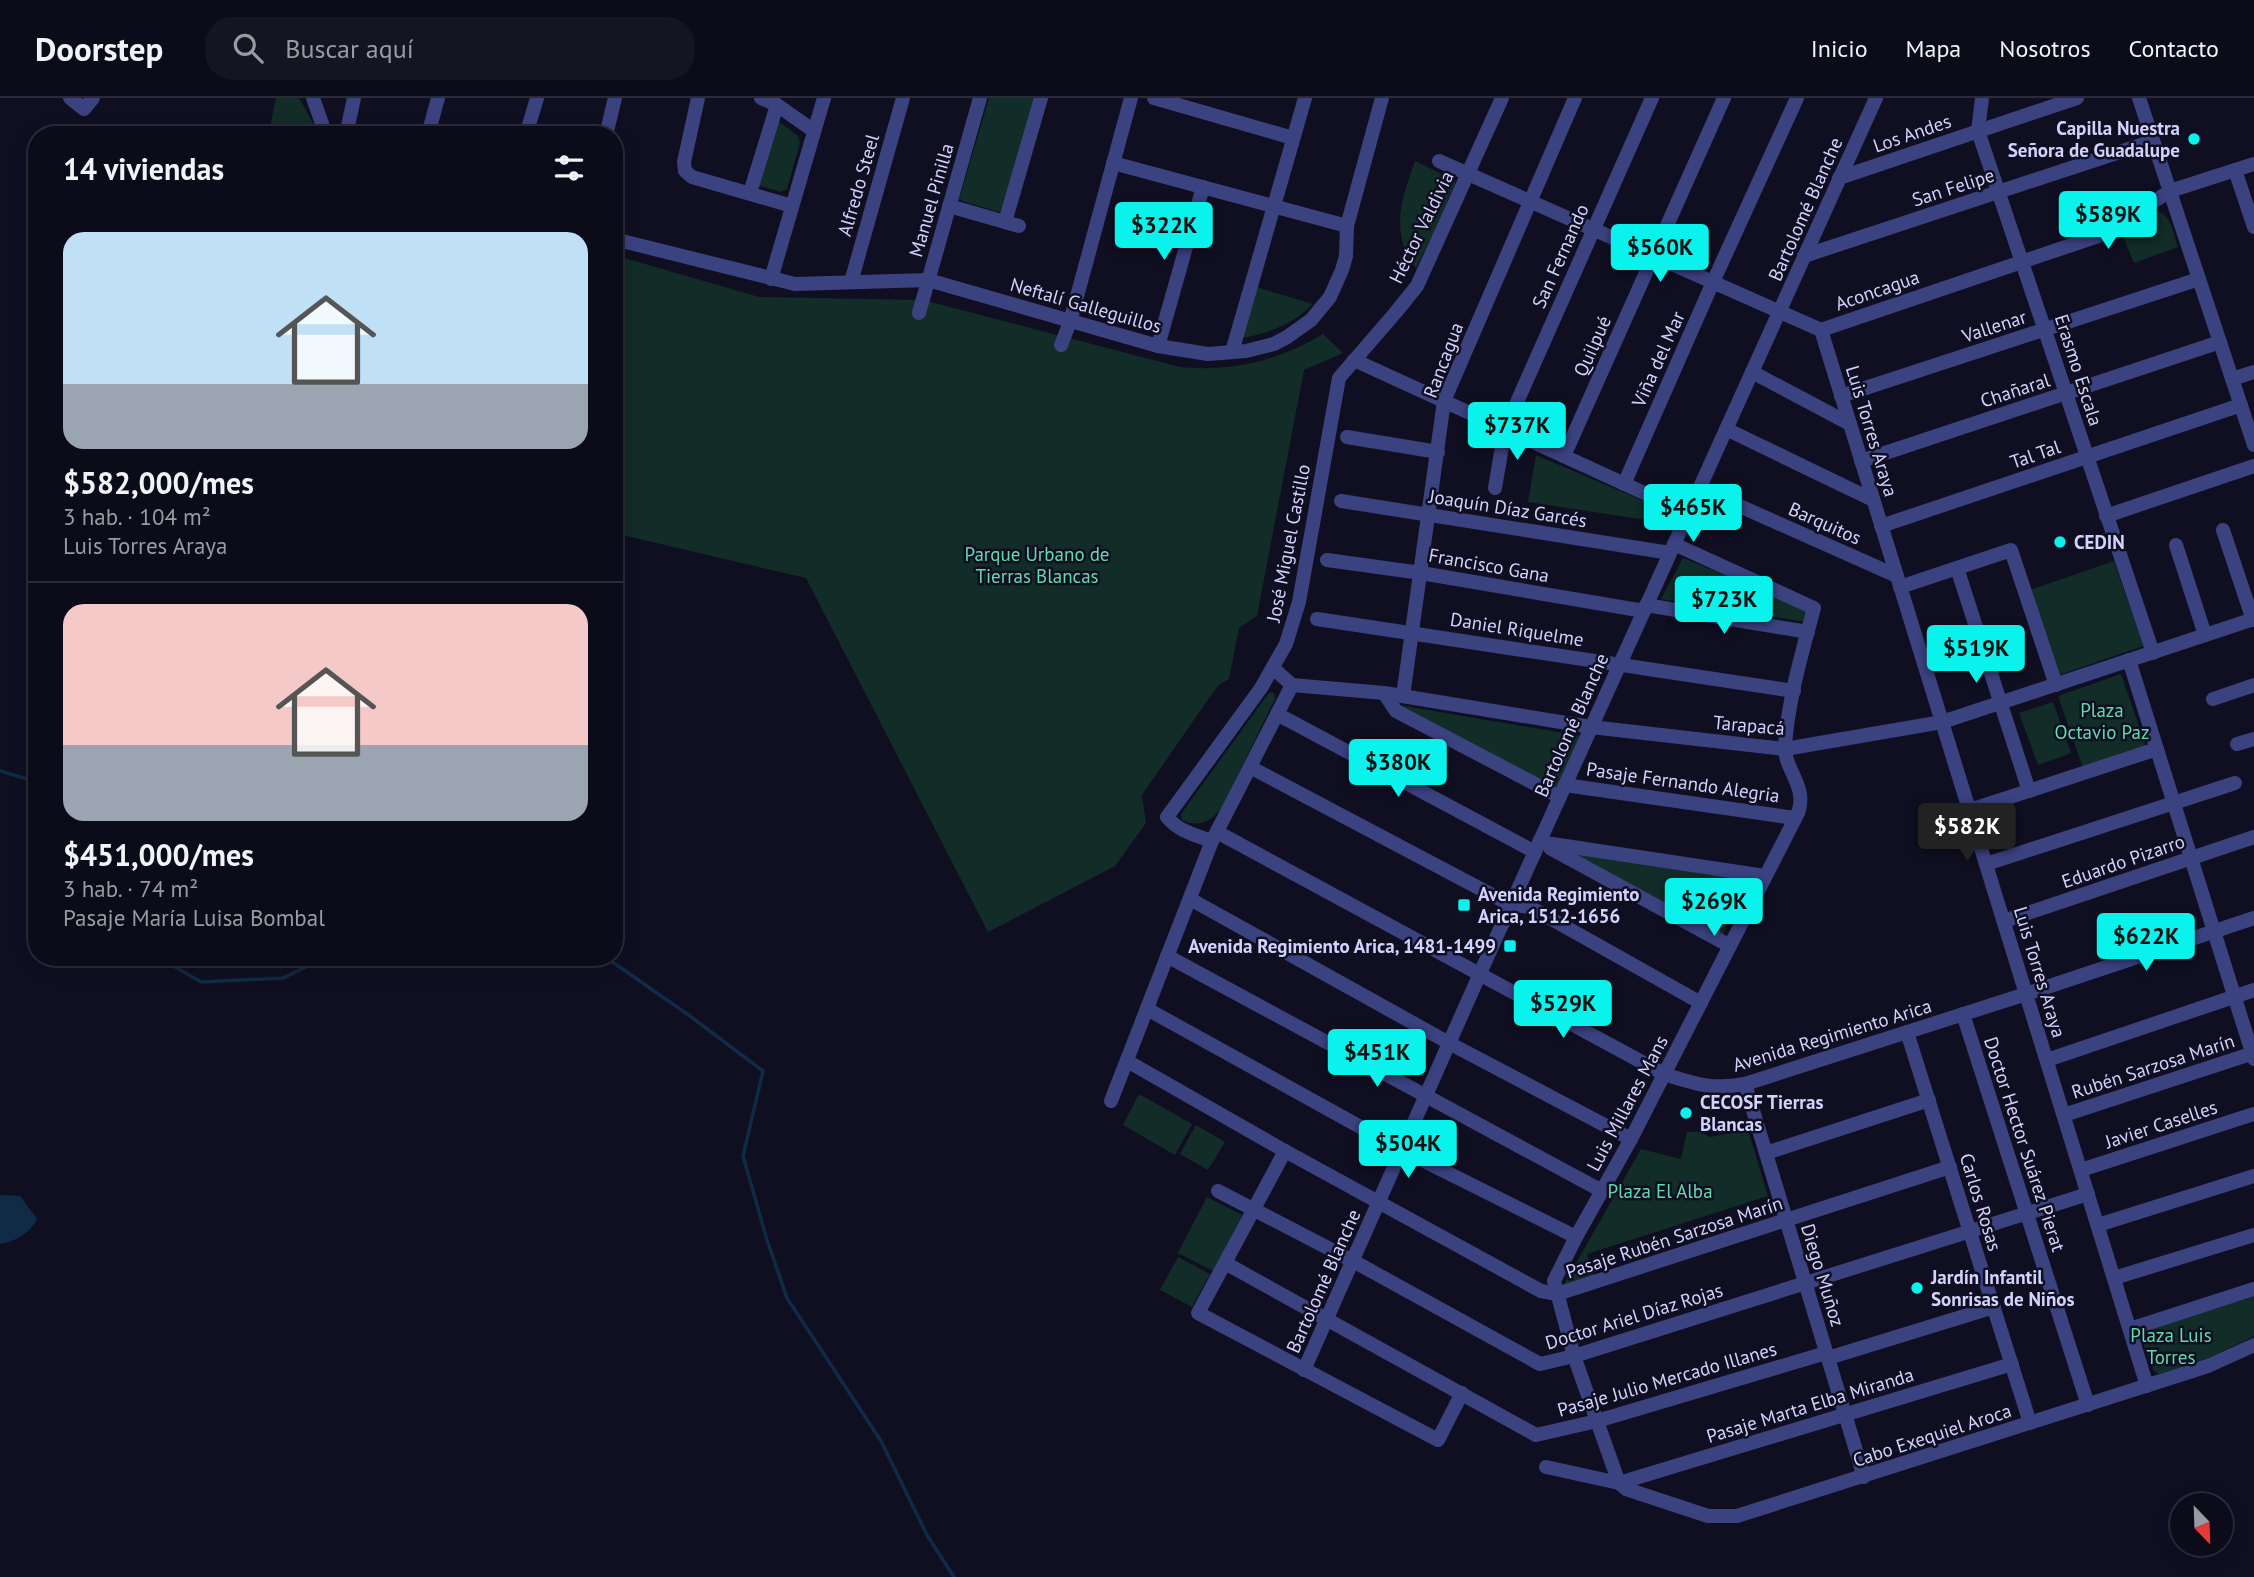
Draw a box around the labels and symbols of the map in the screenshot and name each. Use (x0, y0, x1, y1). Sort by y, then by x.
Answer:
street label: Los Andes (1870, 109, 1954, 157)
place label: Capilla Nuestra Señora de Guadalupe (2008, 116, 2180, 162)
street label: Alfredo Steel (832, 131, 884, 239)
marker: Capilla Nuestra Señora de Guadalupe (2186, 131, 2202, 147)
street label: Bartolomé Blanche (1763, 133, 1847, 285)
street label: Manuel Pinilla (903, 140, 959, 260)
street label: San Felipe (1909, 162, 1997, 212)
street label: Héctor Valdivia (1383, 167, 1459, 287)
pin: $589K (2059, 192, 2157, 251)
street label: San Fernando (1526, 200, 1594, 312)
pin: $322K (1115, 202, 1213, 262)
pin: $560K (1611, 225, 1709, 284)
street label: Aconcagua (1832, 264, 1922, 316)
street label: Neftalí Galleguillos (1008, 272, 1164, 338)
street label: Vallenar (1958, 304, 2030, 348)
street label: Viña del Mar (1626, 307, 1690, 411)
street label: Erasmo Escala (2050, 311, 2108, 429)
street label: Quilpué (1568, 312, 1616, 380)
street label: Rancagua (1418, 319, 1468, 401)
street label: Luis Torres Araya (1841, 363, 1903, 499)
street label: Chañaral (1977, 367, 2053, 413)
pin: $737K (1468, 402, 1566, 462)
street label: Tal Tal (2007, 434, 2064, 474)
street label: José Miguel Castillo (1261, 462, 1315, 625)
street label: Joaquín Díaz Garcés (1426, 484, 1589, 532)
pin: $465K (1644, 484, 1742, 544)
street label: Barquitos (1785, 496, 1865, 550)
place label: CEDIN (2074, 530, 2125, 554)
marker: CEDIN (2052, 534, 2068, 550)
park label: Parque Urbano de Tierras Blancas (964, 542, 1110, 588)
street label: Francisco Gana (1427, 543, 1551, 587)
pin: $723K (1675, 576, 1773, 636)
street label: Daniel Riquelme (1449, 607, 1585, 651)
pin: $519K (1927, 626, 2025, 685)
street label: Bartolomé Blanche (1529, 649, 1613, 801)
park label: Plaza Octavio Paz (2055, 698, 2149, 744)
street label: Tarapacá (1712, 710, 1786, 740)
pin: $380K (1349, 740, 1447, 799)
street label: Pasaje Fernando Alegria (1585, 757, 1781, 807)
pin: $582K (1918, 804, 2016, 863)
street label: Eduardo Pizarro (2058, 829, 2188, 893)
pin: $269K (1665, 878, 1763, 938)
place label: Avenida Regimiento Arica, 1512-1656 (1478, 882, 1640, 928)
marker: Avenida Regimiento Arica, 1512-1656 (1456, 897, 1472, 913)
street label: Luis Torres Araya (2009, 904, 2071, 1040)
pin: $622K (2097, 914, 2195, 973)
place label: Avenida Regimiento Arica, 1481-1499 (1188, 934, 1496, 958)
marker: Avenida Regimiento Arica, 1481-1499 (1502, 938, 1518, 954)
pin: $529K (1514, 981, 1612, 1040)
street label: Avenida Regimiento Arica (1730, 993, 1934, 1077)
street label: Rubén Sarzosa Marín (2068, 1028, 2238, 1104)
pin: $451K (1328, 1030, 1426, 1089)
street label: Luis Millares Mans (1581, 1031, 1673, 1175)
street label: Doctor Hector Suárez Pierat (1979, 1034, 2071, 1255)
place label: CECOSF Tierras Blancas (1700, 1090, 1823, 1136)
street label: Javier Caselles (2101, 1095, 2220, 1154)
marker: CECOSF Tierras Blancas (1678, 1105, 1694, 1121)
pin: $504K (1359, 1121, 1457, 1180)
street label: Carlos Rosas (1955, 1150, 2007, 1254)
park label: Plaza El Alba (1607, 1179, 1713, 1203)
street label: Pasaje Rubén Sarzosa Marín (1563, 1191, 1785, 1283)
street label: Bartolomé Blanche (1281, 1205, 1365, 1357)
street label: Diego Muñoz (1796, 1221, 1850, 1329)
place label: Jardín Infantil Sonrisas de Niños (1930, 1265, 2075, 1311)
street label: Doctor Ariel Díaz Rojas (1542, 1278, 1726, 1354)
marker: Jardín Infantil Sonrisas de Niños (1909, 1280, 1925, 1296)
park label: Plaza Luis Torres (2130, 1323, 2212, 1369)
street label: Pasaje Julio Mercado Illanes (1555, 1336, 1779, 1422)
street label: Pasaje Marta Elba Miranda (1703, 1362, 1917, 1448)
street label: Cabo Exequiel Aroca (1850, 1398, 2014, 1472)
north arrow (2170, 1493, 2233, 1556)

